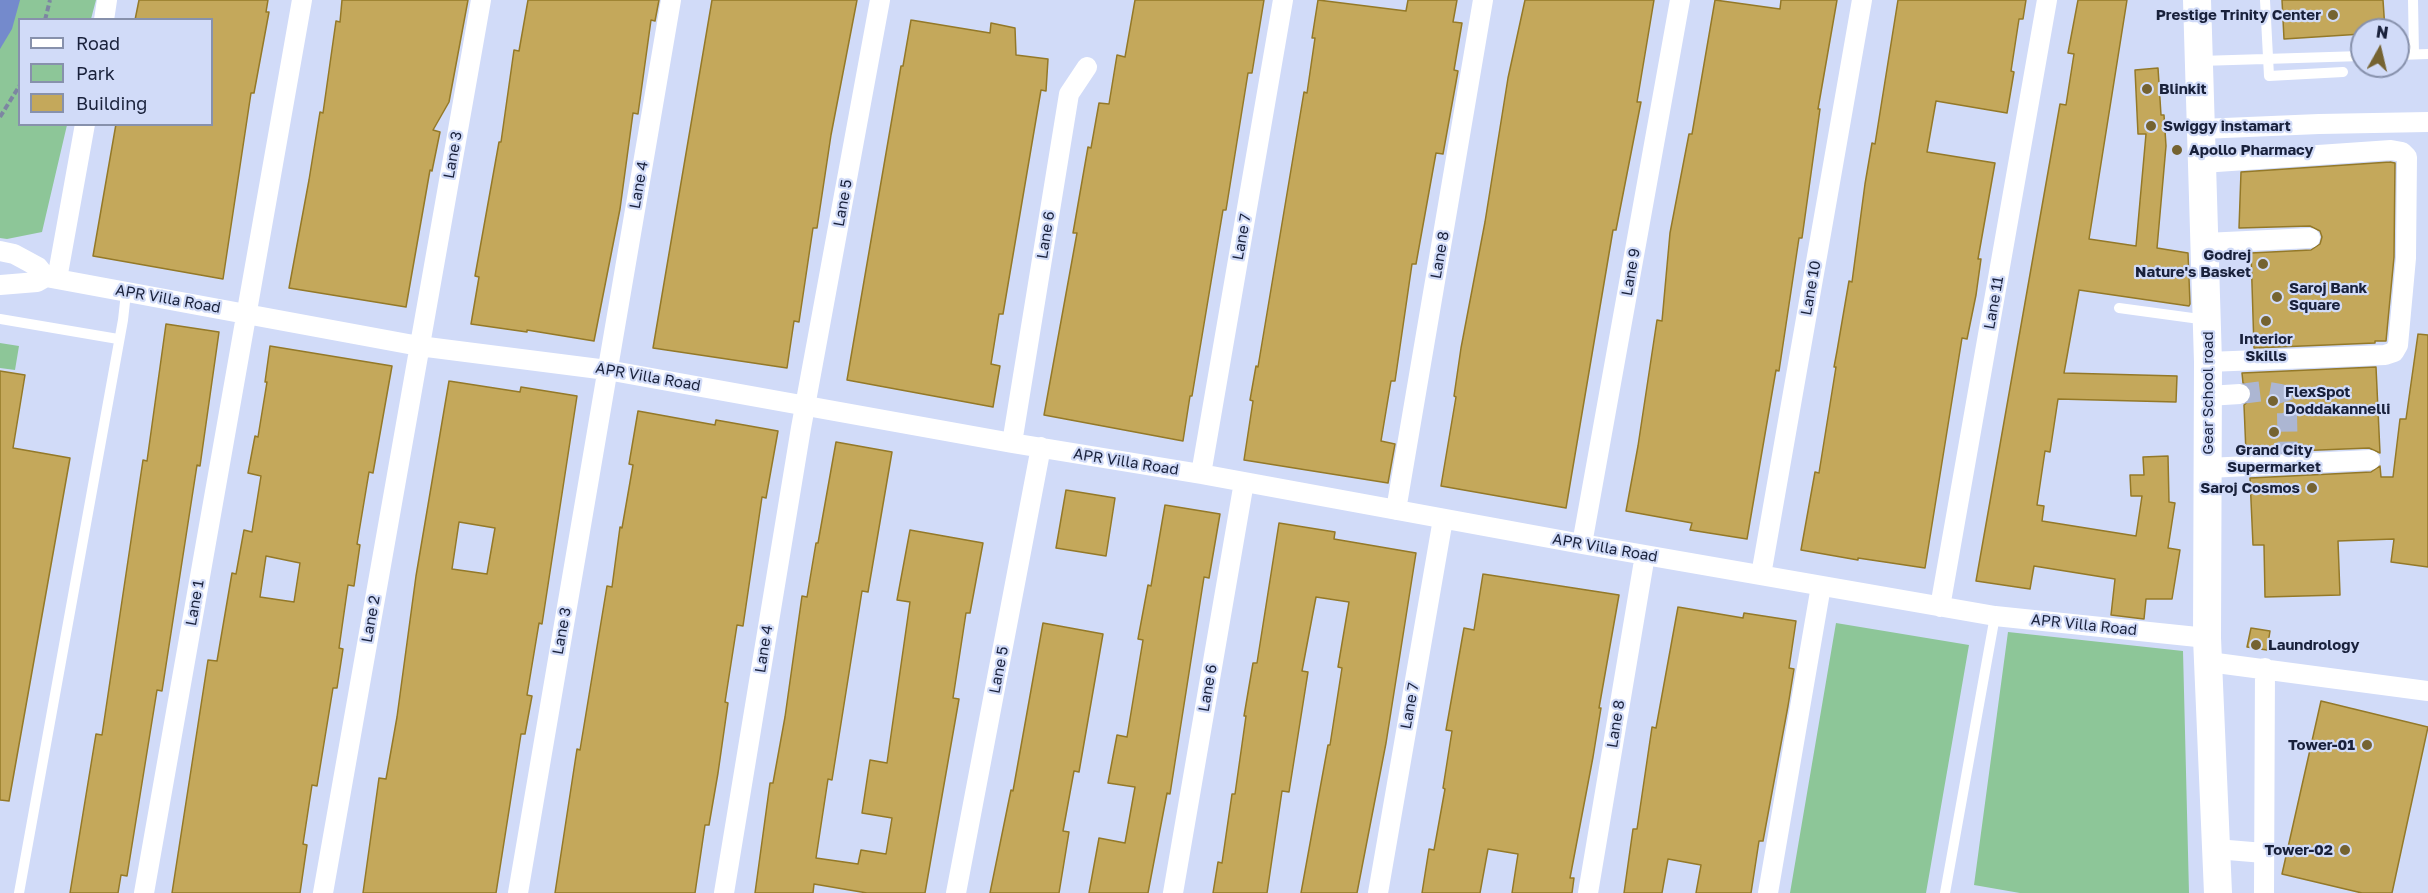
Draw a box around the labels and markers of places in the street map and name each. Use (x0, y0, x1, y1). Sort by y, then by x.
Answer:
place label: Prestige Trinity Center (2156, 6, 2321, 24)
marker: Prestige Trinity Center (2326, 8, 2340, 22)
place label: Blinkit (2159, 80, 2207, 98)
marker: Blinkit (2140, 82, 2154, 96)
place label: Swiggy instamart (2163, 117, 2291, 135)
marker: Swiggy instamart (2144, 119, 2158, 133)
place label: Apollo Pharmacy (2189, 141, 2313, 159)
marker: Apollo Pharmacy (2170, 143, 2184, 157)
place label: Godrej Nature's Basket (2135, 246, 2251, 281)
marker: Godrej Nature's Basket (2256, 257, 2270, 271)
place label: Saroj Bank Square (2289, 279, 2367, 314)
marker: Saroj Bank Square (2270, 290, 2284, 304)
marker: Interior Skills (2259, 314, 2273, 328)
place label: Interior Skills (2239, 330, 2293, 365)
place label: FlexSpot Doddakannelli (2285, 383, 2390, 418)
marker: FlexSpot Doddakannelli (2266, 394, 2280, 408)
marker: Grand City Supermarket (2267, 425, 2281, 439)
place label: Grand City Supermarket (2227, 441, 2321, 476)
place label: Saroj Cosmos (2200, 479, 2300, 497)
marker: Saroj Cosmos (2305, 481, 2319, 495)
place label: Laundrology (2268, 636, 2359, 654)
marker: Laundrology (2249, 638, 2263, 652)
place label: Tower-01 (2288, 736, 2355, 754)
marker: Tower-01 (2360, 738, 2374, 752)
place label: Tower-02 (2265, 841, 2333, 859)
marker: Tower-02 (2338, 843, 2352, 857)

